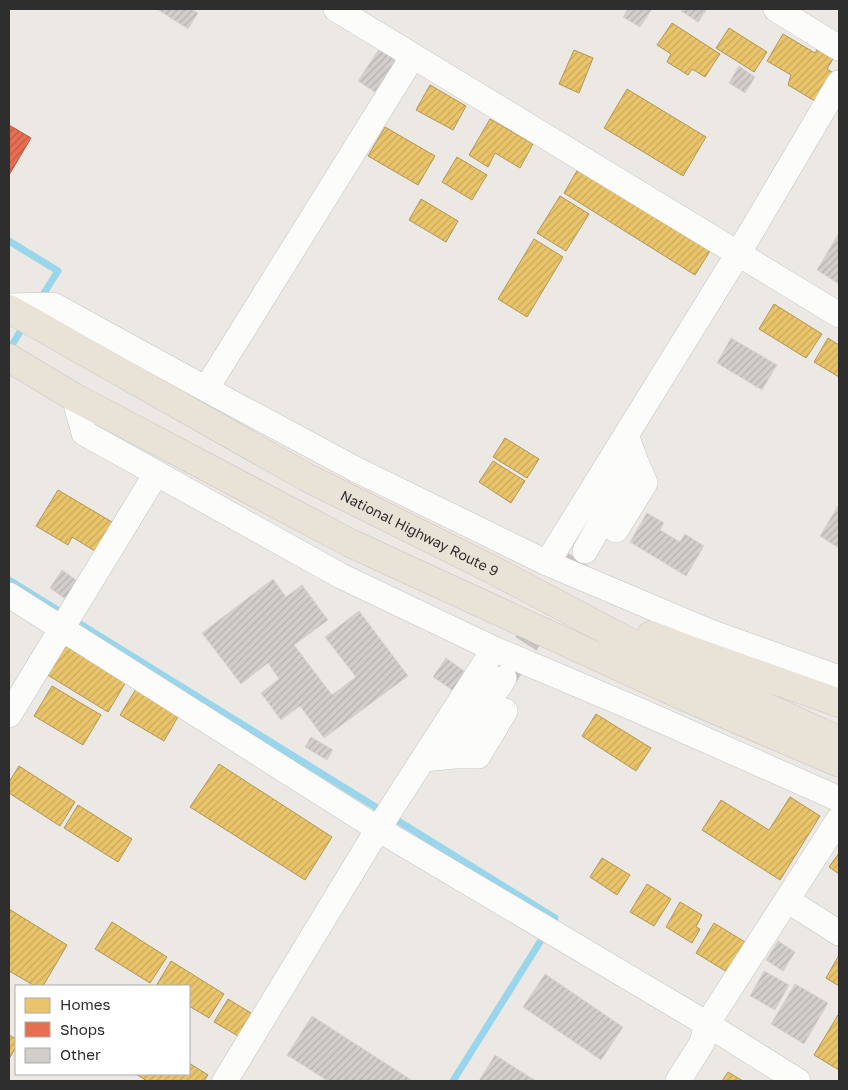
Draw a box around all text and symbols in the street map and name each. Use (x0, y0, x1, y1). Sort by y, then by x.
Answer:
street label: National Highway Route 9 (338, 487, 502, 579)
legend (15, 985, 190, 1075)
text: Homes (60, 995, 110, 1013)
text: Shops (60, 1020, 105, 1038)
text: Other (60, 1045, 101, 1063)

